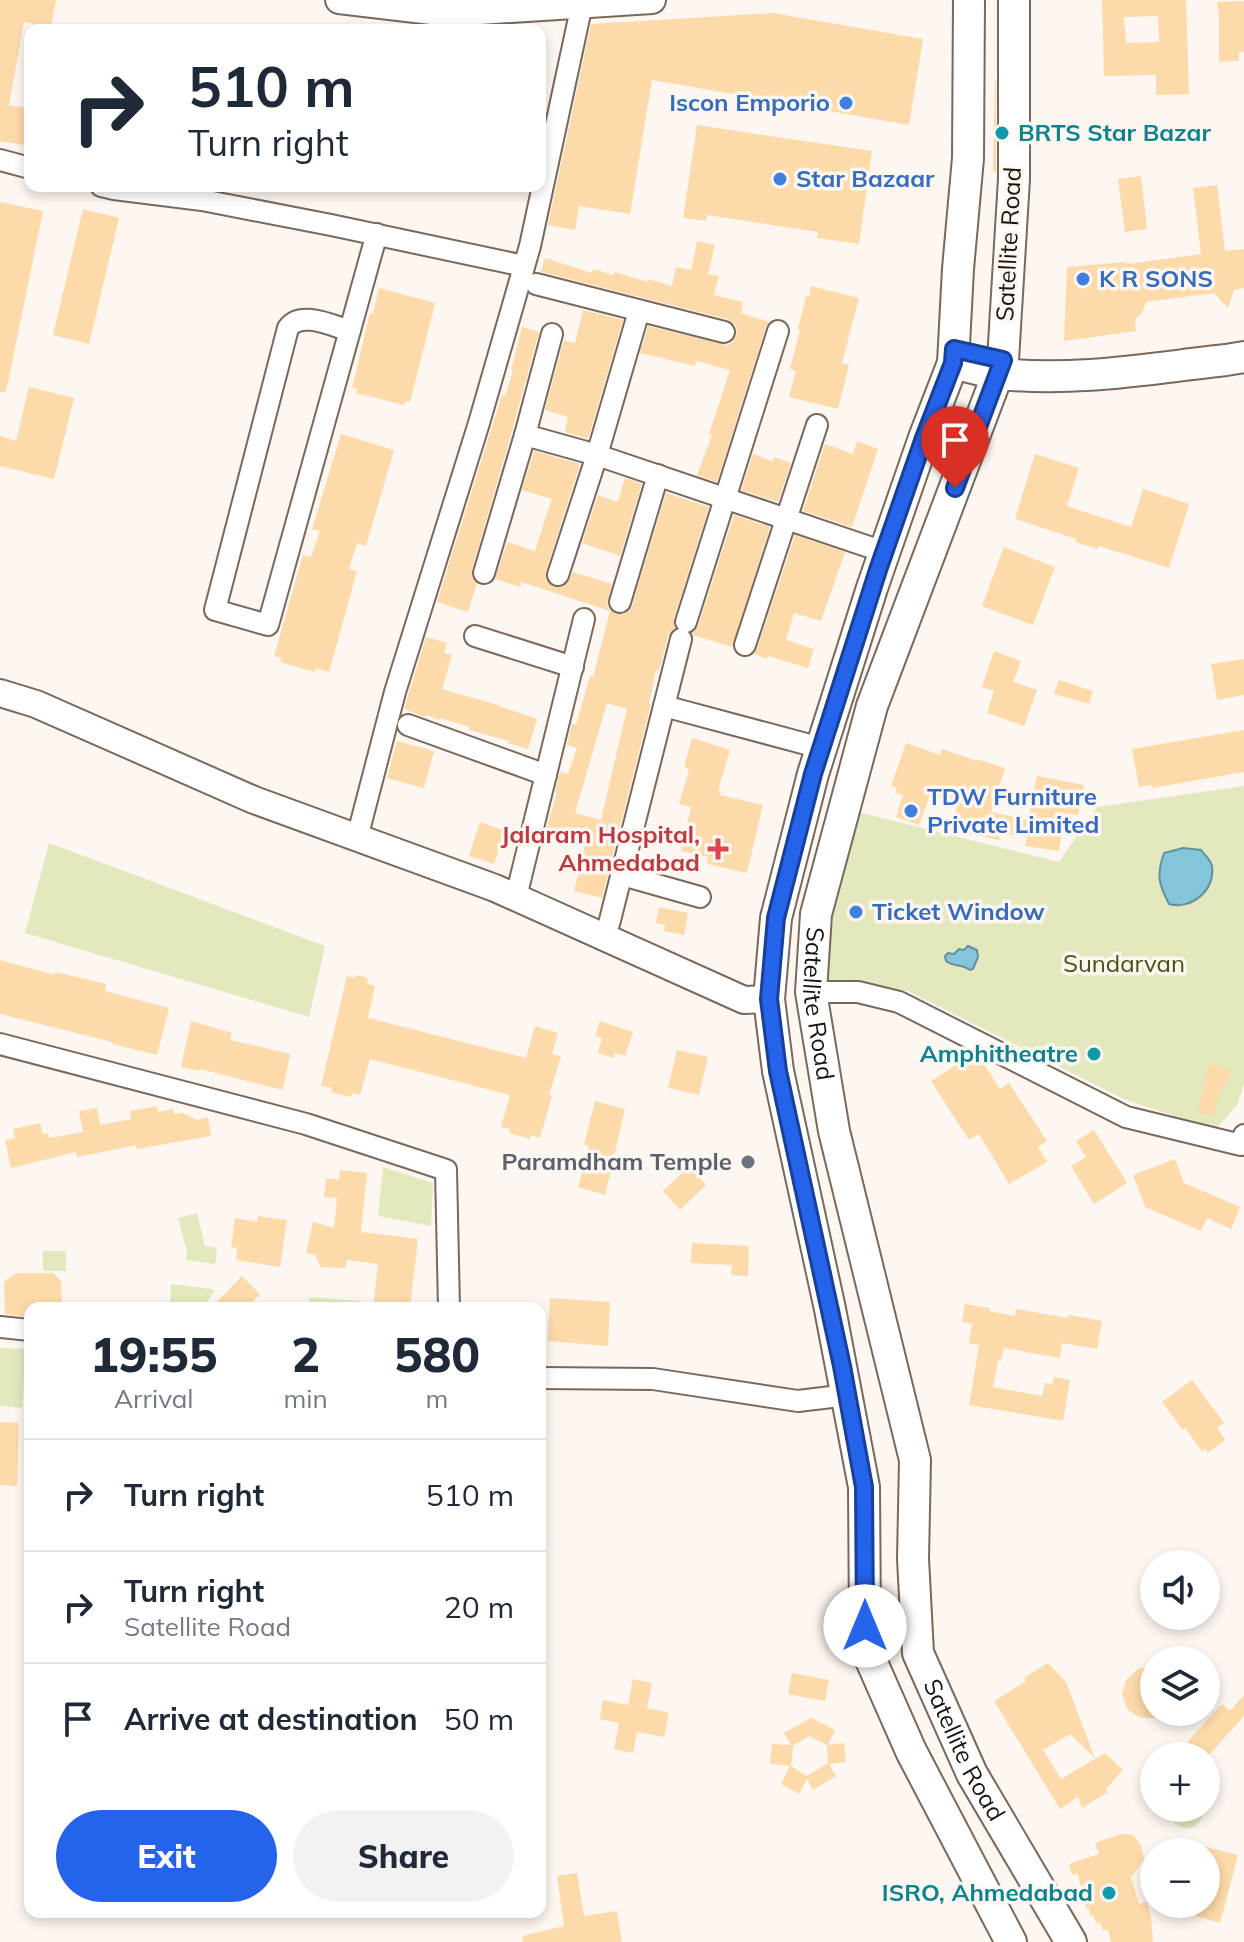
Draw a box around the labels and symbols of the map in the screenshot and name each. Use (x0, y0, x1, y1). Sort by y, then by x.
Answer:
place label: Iscon Emporio (669, 87, 830, 117)
marker: Iscon Emporio (837, 94, 855, 112)
place label: BRTS Star Bazar (1018, 117, 1211, 147)
marker: BRTS Star Bazar (993, 124, 1011, 142)
place label: Star Bazaar (796, 163, 935, 193)
street label: Satellite Road (989, 166, 1027, 322)
marker: Star Bazaar (771, 170, 789, 188)
place label: K R SONS (1099, 263, 1213, 293)
marker: K R SONS (1074, 270, 1092, 288)
pin (921, 406, 989, 488)
place label: TDW Furniture Private Limited (927, 781, 1099, 839)
marker: TDW Furniture Private Limited (902, 802, 920, 820)
place label: Jalaram Hospital, Ahmedabad (501, 819, 700, 877)
marker: Jalaram Hospital, Ahmedabad (707, 838, 729, 860)
place label: Ticket Window (872, 896, 1045, 926)
marker: Ticket Window (847, 903, 865, 921)
street label: Satellite Road (797, 926, 841, 1082)
park label: Sundarvan (1063, 948, 1185, 978)
place label: Amphitheatre (920, 1038, 1078, 1068)
marker: Amphitheatre (1085, 1045, 1103, 1063)
place label: Paramdham Temple (502, 1146, 732, 1176)
marker: Paramdham Temple (739, 1153, 757, 1171)
position arrow (823, 1584, 907, 1668)
street label: Satellite Road (917, 1674, 1012, 1826)
place label: ISRO, Ahmedabad (882, 1877, 1093, 1907)
marker: ISRO, Ahmedabad (1100, 1884, 1118, 1902)

